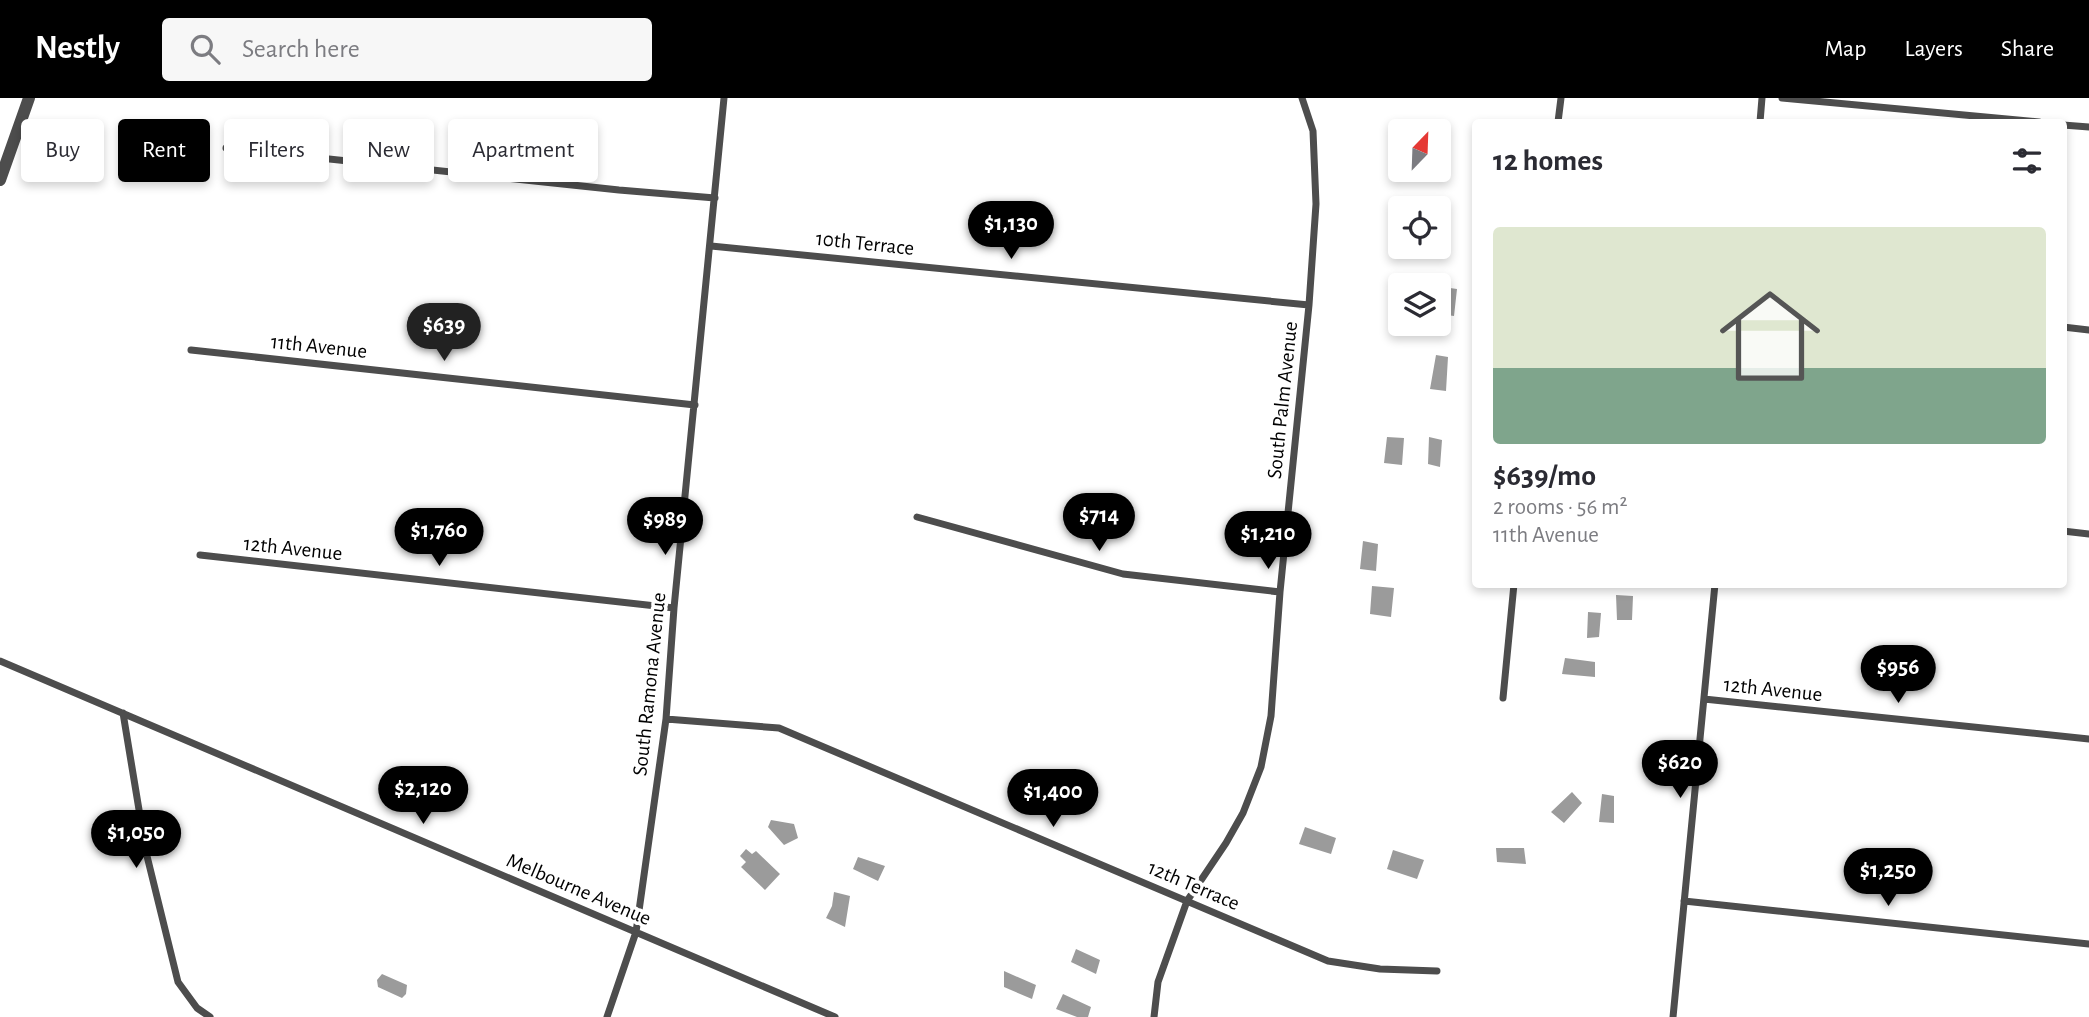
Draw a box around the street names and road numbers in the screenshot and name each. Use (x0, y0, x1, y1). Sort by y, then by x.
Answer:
street label: 10th Terrace (815, 228, 915, 259)
street label: South Palm Avenue (1264, 320, 1301, 480)
street label: 11th Avenue (270, 331, 368, 362)
street label: 12th Avenue (243, 533, 343, 564)
street label: South Ramona Avenue (629, 591, 670, 777)
street label: 12th Avenue (1723, 674, 1823, 705)
street label: Melbourne Avenue (504, 850, 654, 929)
street label: 12th Terrace (1145, 857, 1243, 914)

